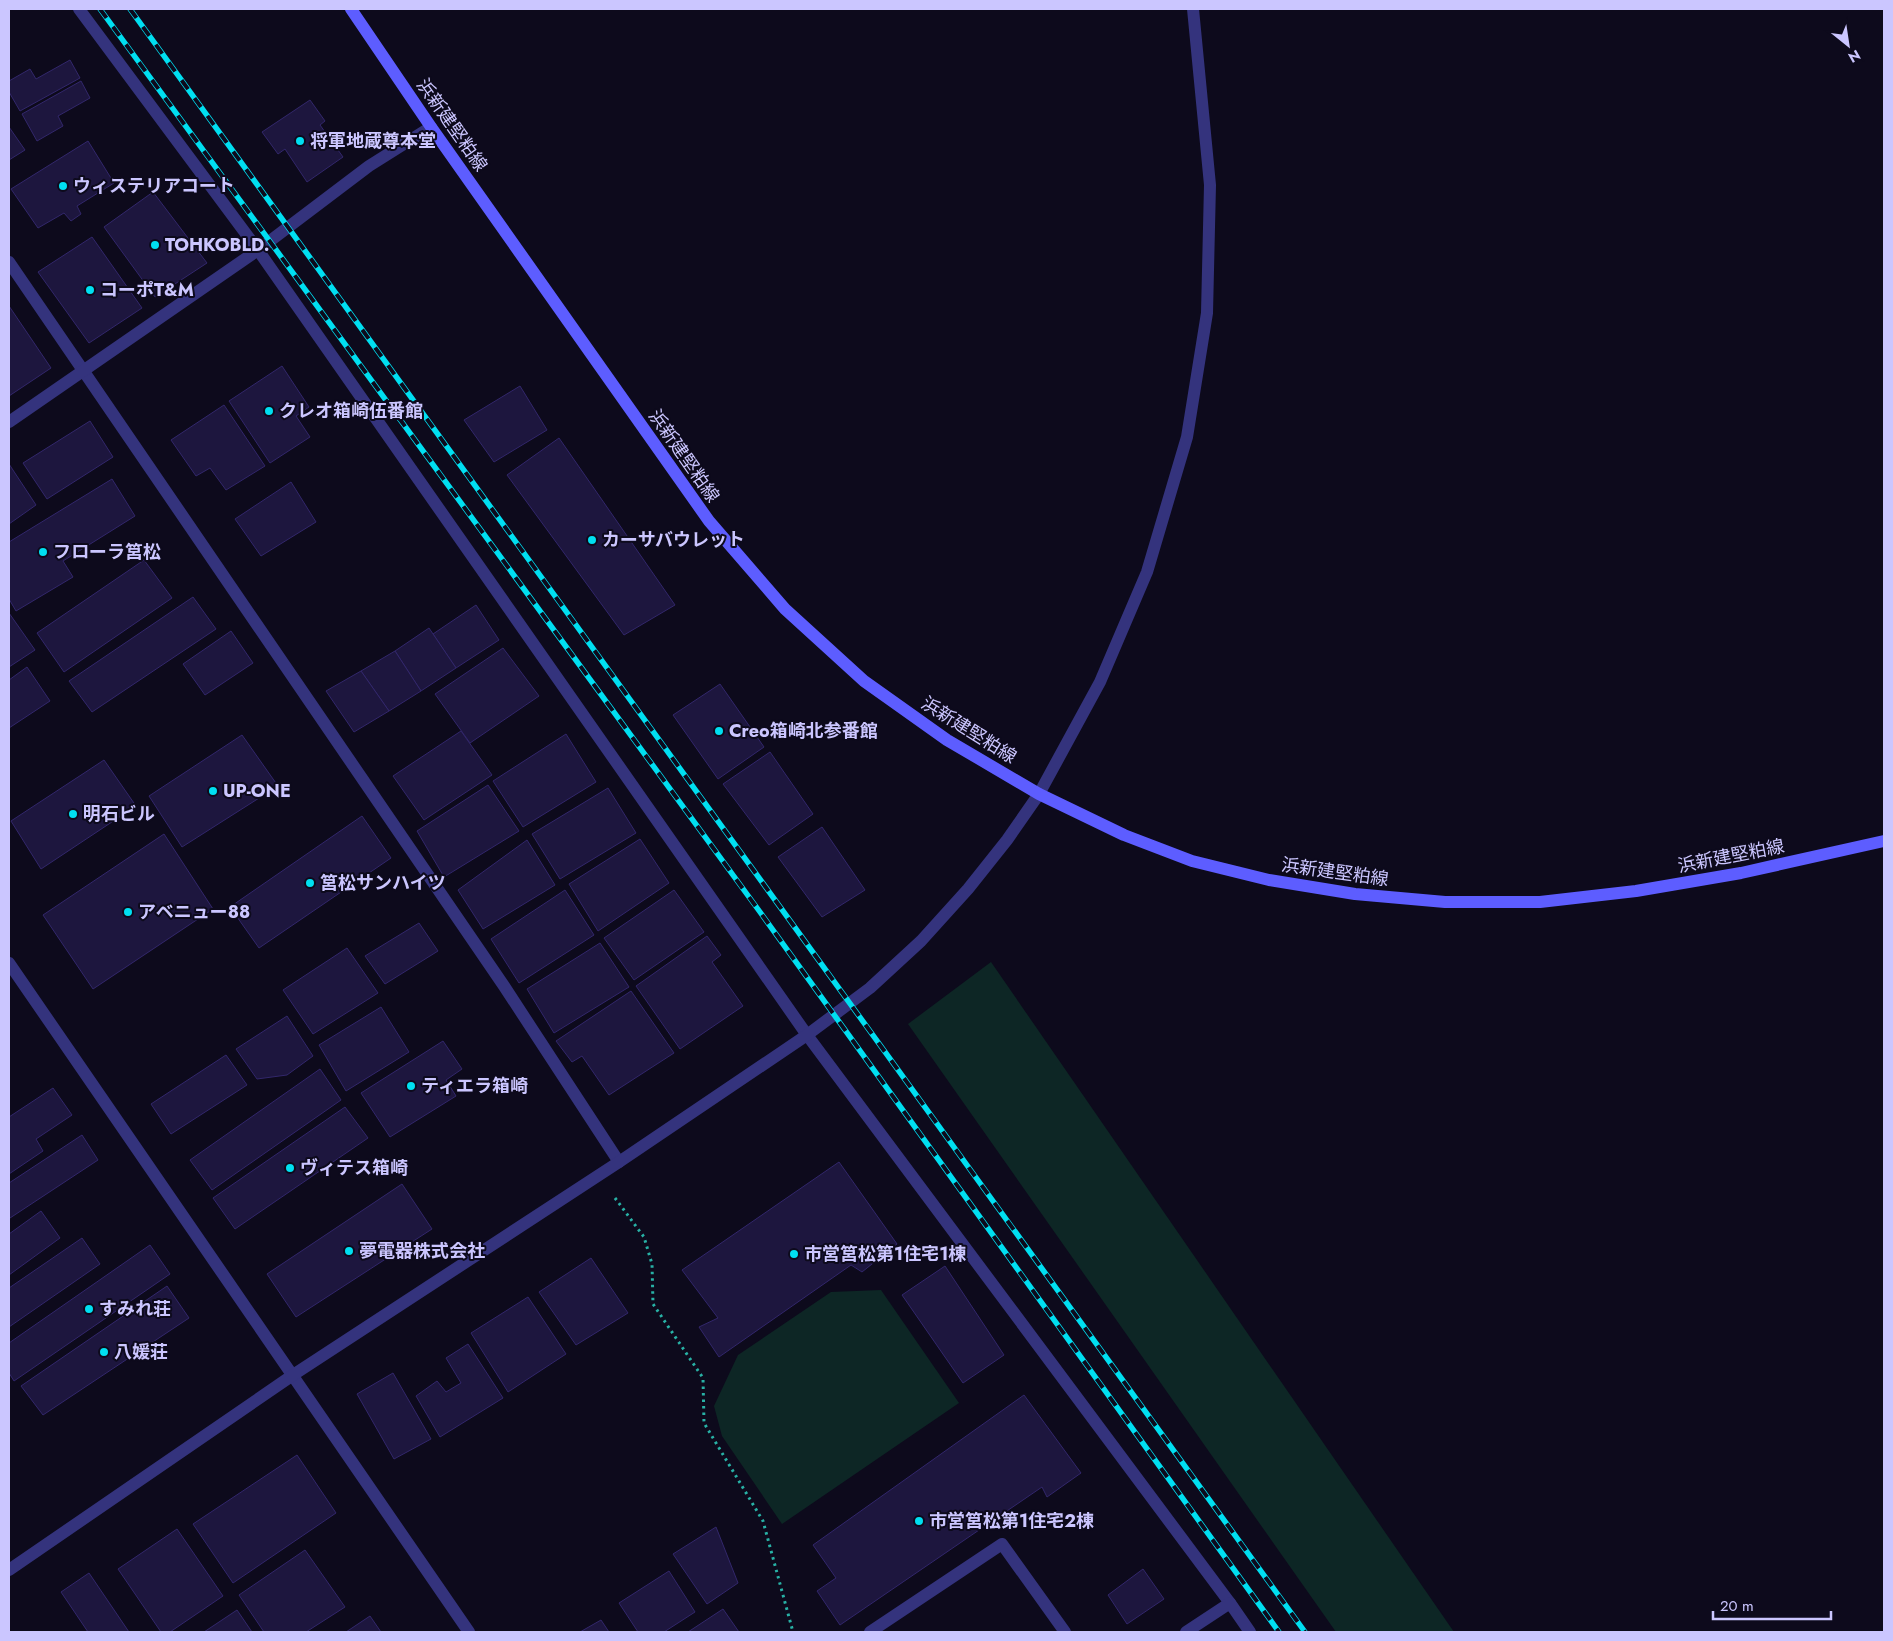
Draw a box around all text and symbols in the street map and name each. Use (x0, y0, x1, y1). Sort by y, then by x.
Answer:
north arrow (1823, 20, 1873, 70)
text: N (1845, 45, 1864, 68)
street label: 浜新建堅粕線 (410, 73, 494, 177)
place label: 将軍地蔵尊本堂 (310, 128, 436, 154)
marker: 将軍地蔵尊本堂 (294, 135, 306, 147)
place label: ウィステリアコート (73, 173, 235, 199)
marker: ウィステリアコート (57, 180, 69, 192)
place label: TOHKOBLD. (165, 232, 270, 258)
marker: TOHKOBLD. (149, 239, 161, 251)
place label: コーポT&M (100, 277, 194, 303)
marker: コーポT&M (84, 284, 96, 296)
place label: クレオ箱崎伍番館 (279, 398, 423, 424)
street label: 浜新建堅粕線 (642, 404, 726, 508)
marker: クレオ箱崎伍番館 (263, 405, 275, 417)
place label: カーサバウレット (602, 527, 745, 553)
marker: カーサバウレット (586, 534, 598, 546)
place label: フローラ筥松 (53, 539, 161, 565)
marker: フローラ筥松 (37, 546, 49, 558)
street label: 浜新建堅粕線 (916, 690, 1022, 770)
place label: Creo箱崎北参番館 (729, 718, 878, 744)
marker: Creo箱崎北参番館 (713, 725, 725, 737)
place label: UP-ONE (223, 778, 291, 804)
marker: UP-ONE (207, 785, 219, 797)
place label: 明石ビル (83, 801, 155, 827)
marker: 明石ビル (67, 808, 79, 820)
street label: 浜新建堅粕線 (1676, 833, 1786, 879)
street label: 浜新建堅粕線 (1280, 852, 1390, 892)
place label: 筥松サンハイツ (320, 870, 446, 896)
marker: 筥松サンハイツ (304, 877, 316, 889)
place label: アベニュー88 (138, 899, 250, 925)
marker: アベニュー88 (122, 906, 134, 918)
place label: ティエラ箱崎 (421, 1073, 528, 1099)
marker: ティエラ箱崎 (405, 1080, 417, 1092)
place label: ヴィテス箱崎 (300, 1155, 408, 1181)
marker: ヴィテス箱崎 (284, 1162, 296, 1174)
place label: 夢電器株式会社 (359, 1238, 485, 1264)
place label: 市営筥松第1住宅1棟 (804, 1241, 966, 1267)
marker: 夢電器株式会社 (343, 1245, 355, 1257)
marker: 市営筥松第1住宅1棟 (788, 1248, 800, 1260)
place label: すみれ荘 (99, 1296, 171, 1322)
marker: すみれ荘 (83, 1303, 95, 1315)
place label: 八媛荘 (114, 1339, 168, 1365)
marker: 八媛荘 (98, 1346, 110, 1358)
place label: 市営筥松第1住宅2棟 (929, 1508, 1094, 1534)
marker: 市営筥松第1住宅2棟 (913, 1515, 925, 1527)
scale bar (1713, 1588, 1830, 1620)
text: 20 m (1720, 1595, 1754, 1617)

